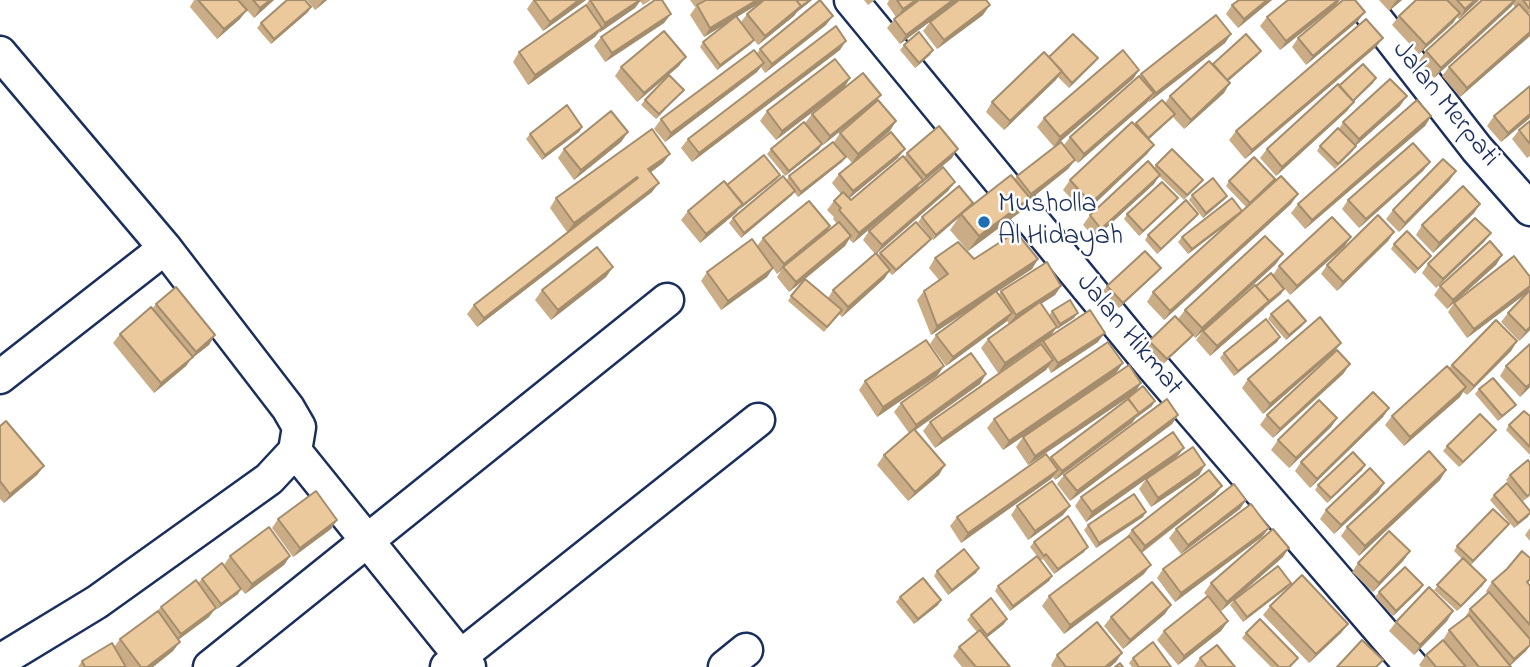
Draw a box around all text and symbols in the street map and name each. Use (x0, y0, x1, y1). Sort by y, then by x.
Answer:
street label: Jalan Merpati (1383, 35, 1505, 175)
place label: Musholla Al Hidayah (998, 189, 1123, 255)
marker: Musholla Al Hidayah (976, 214, 992, 230)
street label: Jalan Hikmat (1067, 268, 1189, 404)

